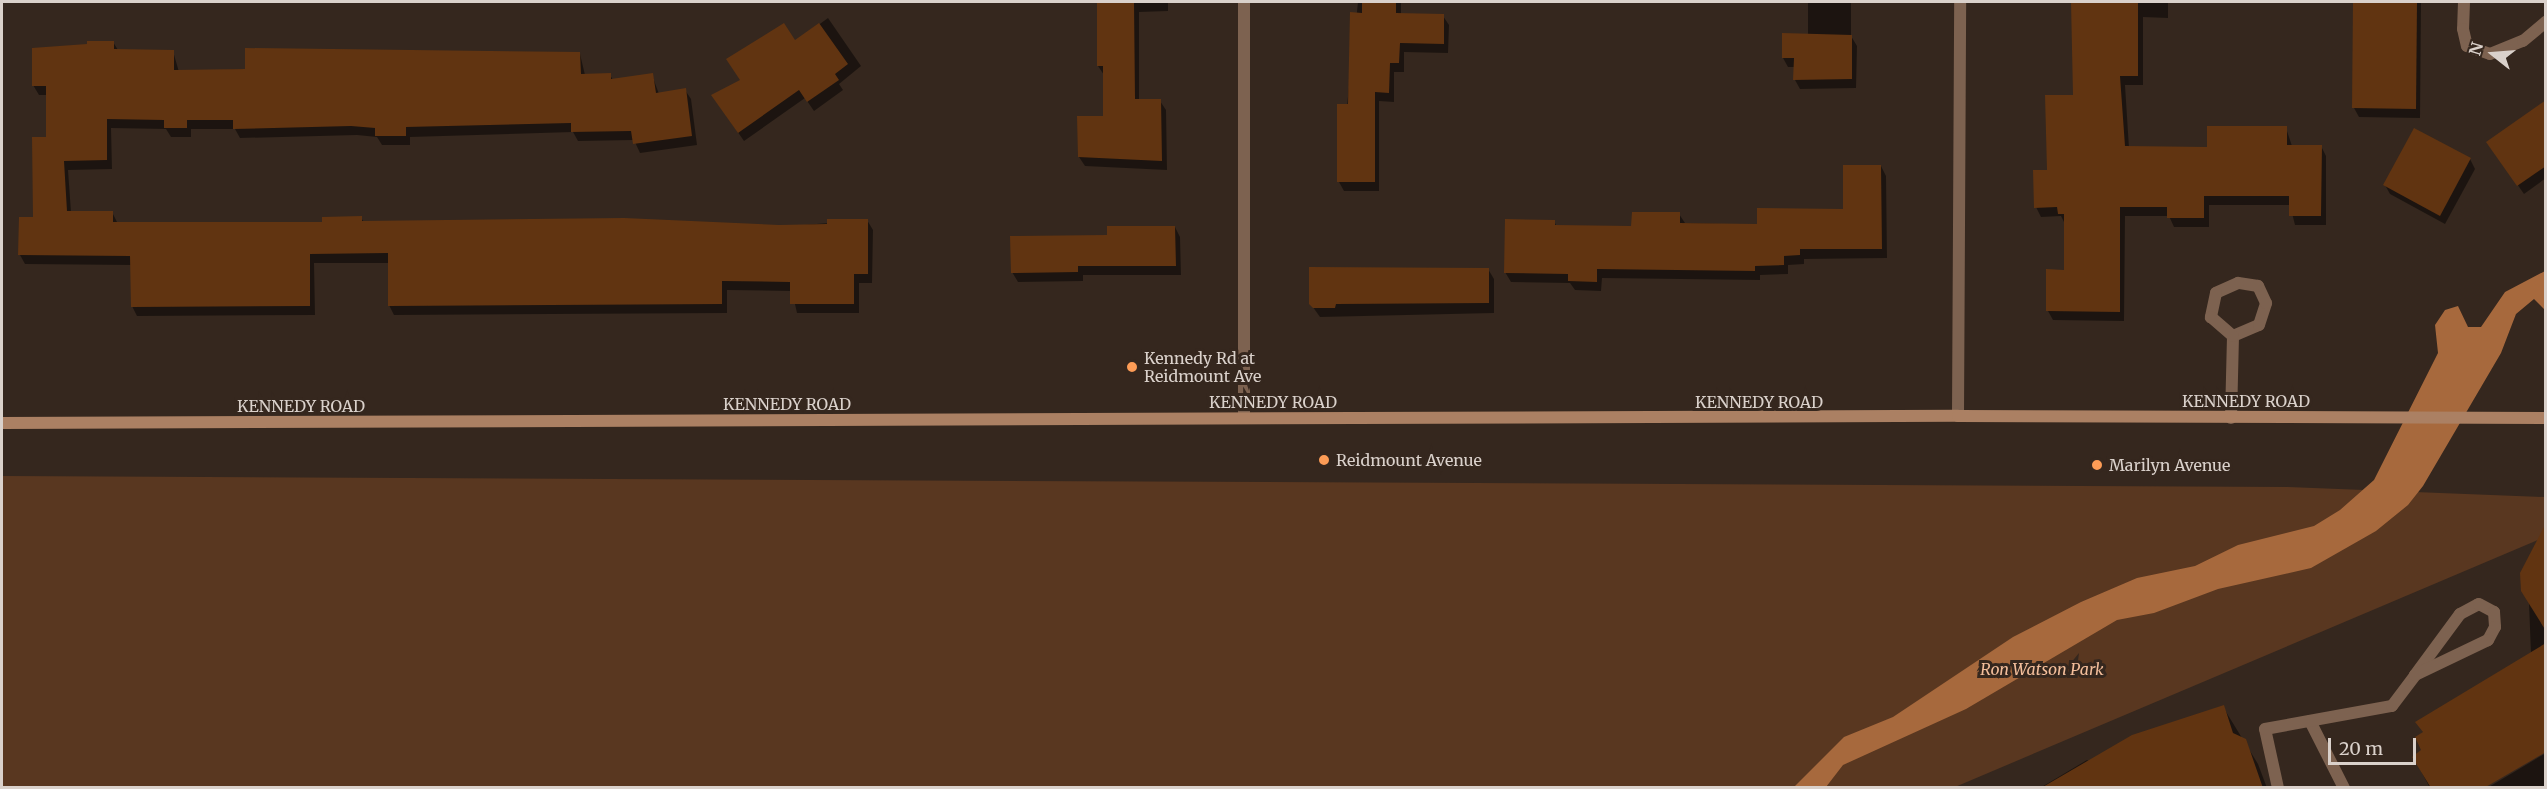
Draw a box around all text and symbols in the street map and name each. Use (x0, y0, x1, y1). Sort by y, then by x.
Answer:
north arrow (2463, 24, 2523, 84)
text: N (2464, 40, 2487, 58)
place label: Kennedy Rd at Reidmount Ave (1144, 348, 1261, 386)
marker: Kennedy Rd at Reidmount Ave (1125, 360, 1139, 374)
street label: KENNEDY ROAD (2182, 391, 2310, 411)
street label: KENNEDY ROAD (1209, 392, 1337, 412)
street label: KENNEDY ROAD (1695, 392, 1823, 412)
street label: KENNEDY ROAD (723, 394, 851, 414)
street label: KENNEDY ROAD (237, 396, 365, 416)
place label: Reidmount Avenue (1336, 450, 1482, 470)
marker: Reidmount Avenue (1317, 453, 1331, 467)
place label: Marilyn Avenue (2109, 455, 2230, 475)
marker: Marilyn Avenue (2090, 458, 2104, 472)
park label: Ron Watson Park (1980, 659, 2104, 679)
scale bar (2331, 726, 2420, 764)
text: 20 m (2339, 737, 2383, 760)

